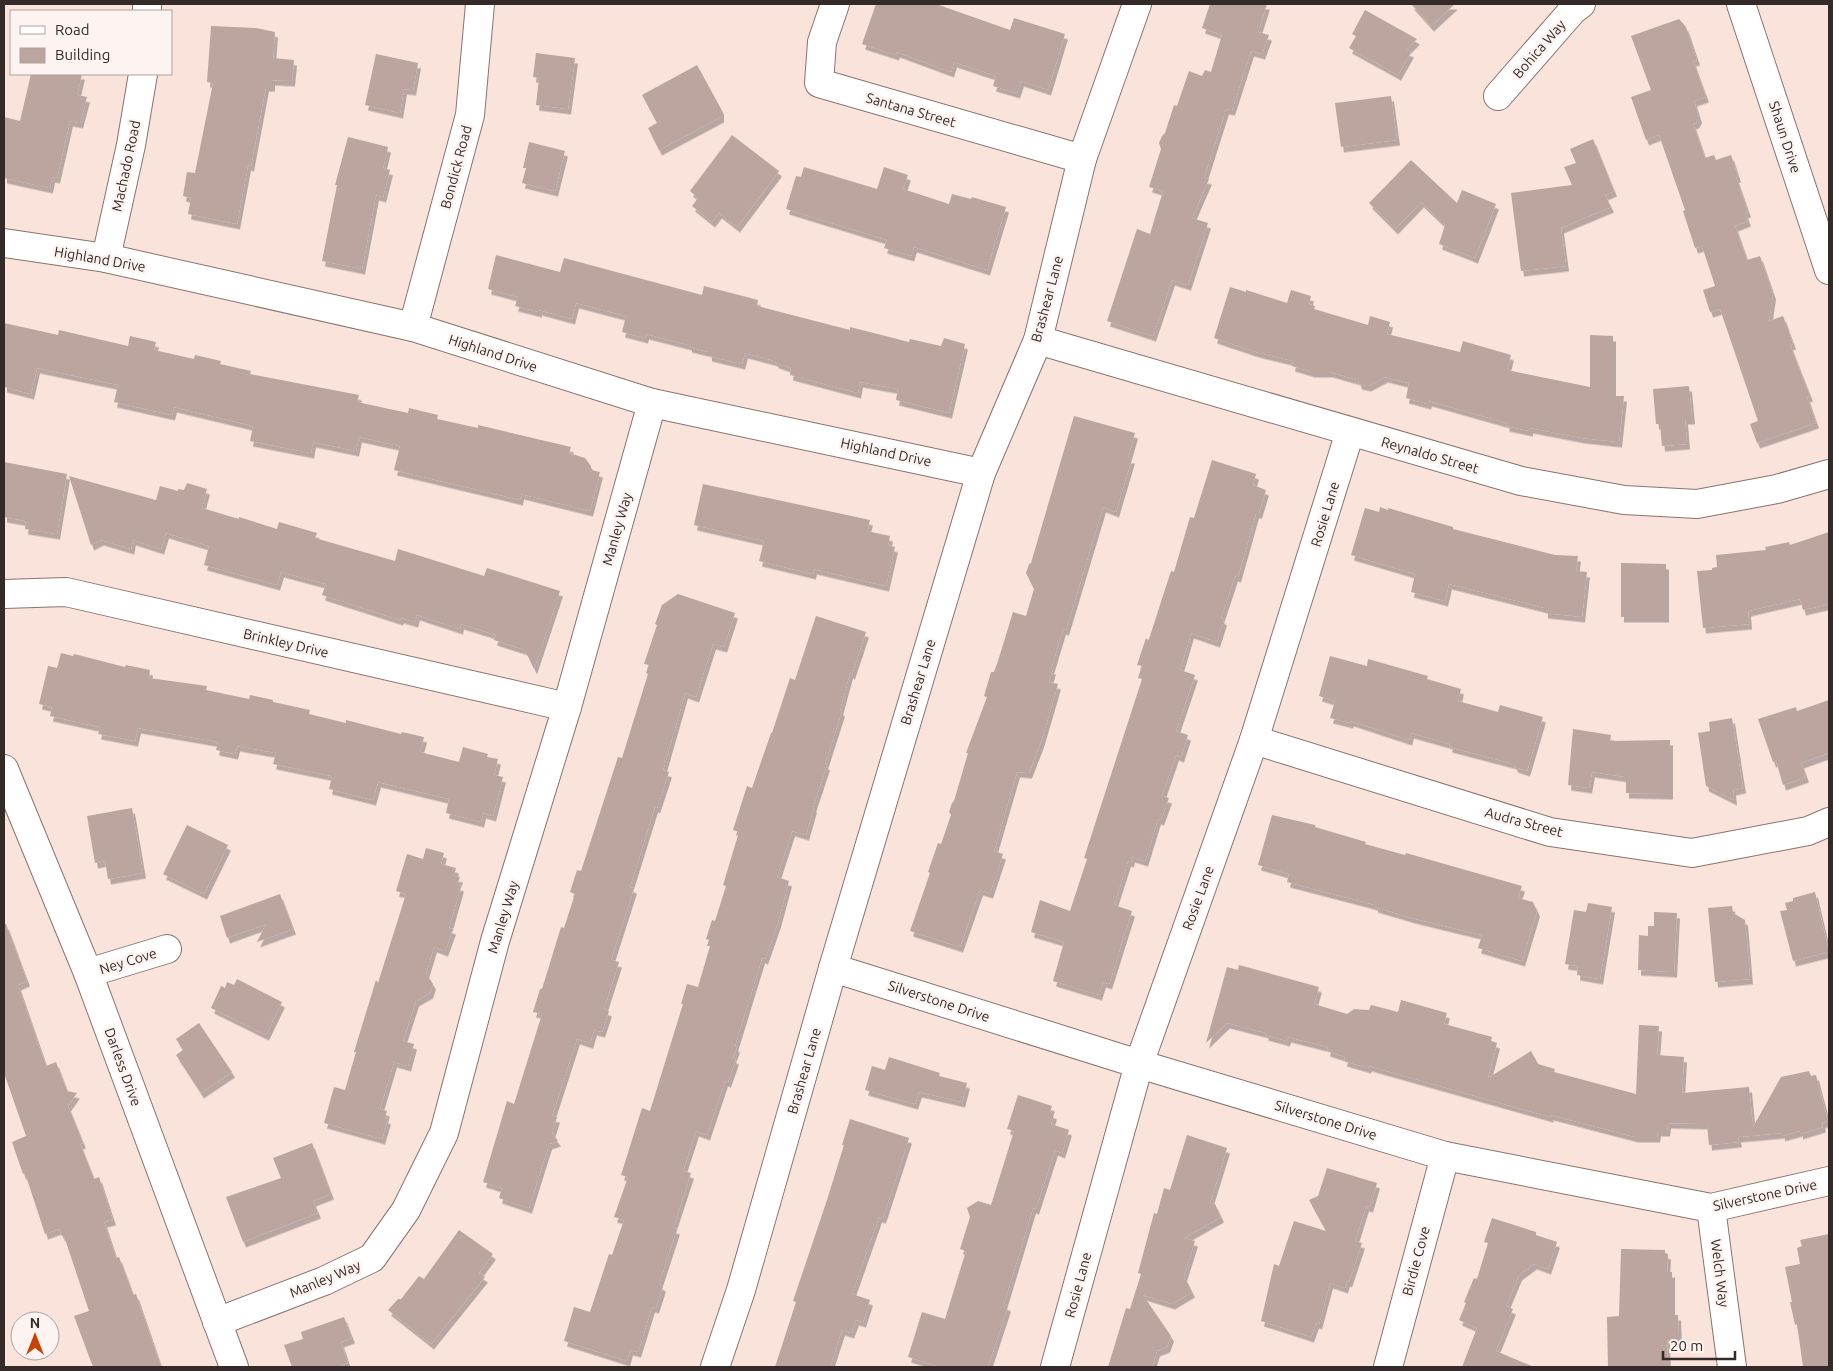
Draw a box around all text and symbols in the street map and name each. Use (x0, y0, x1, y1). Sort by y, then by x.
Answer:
legend (10, 10, 172, 75)
street label: Bohica Way (1509, 16, 1569, 81)
text: Road (55, 21, 90, 38)
text: Building (55, 46, 110, 63)
street label: Santana Street (864, 90, 958, 131)
street label: Shaun Drive (1766, 99, 1804, 175)
street label: Machado Road (109, 119, 143, 213)
street label: Bondick Road (437, 124, 475, 210)
street label: Highland Drive (53, 243, 147, 275)
street label: Brashear Lane (1028, 254, 1066, 344)
street label: Highland Drive (446, 331, 540, 375)
street label: Reynaldo Street (1379, 433, 1481, 477)
street label: Highland Drive (839, 435, 933, 469)
street label: Rosie Lane (1308, 479, 1342, 549)
street label: Manley Way (599, 490, 635, 567)
street label: Brinkley Drive (242, 625, 330, 661)
street label: Brashear Lane (897, 637, 939, 727)
street label: Audra Street (1483, 804, 1565, 840)
street label: Rosie Lane (1179, 864, 1217, 932)
street label: Manley Way (484, 878, 522, 955)
street label: Ney Cove (97, 945, 159, 977)
street label: Silverstone Drive (886, 977, 992, 1025)
street label: Darless Drive (101, 1026, 145, 1108)
street label: Brashear Lane (784, 1026, 824, 1116)
street label: Silverstone Drive (1273, 1097, 1379, 1143)
street label: Silverstone Drive (1711, 1176, 1819, 1214)
street label: Birdie Cove (1399, 1224, 1433, 1298)
street label: Welch Way (1708, 1238, 1732, 1308)
street label: Rosie Lane (1062, 1250, 1094, 1320)
street label: Manley Way (287, 1257, 363, 1301)
north arrow (10, 1311, 60, 1361)
text: N (30, 1315, 40, 1331)
scale bar (1663, 1328, 1736, 1360)
text: 20 m (1670, 1337, 1703, 1354)

